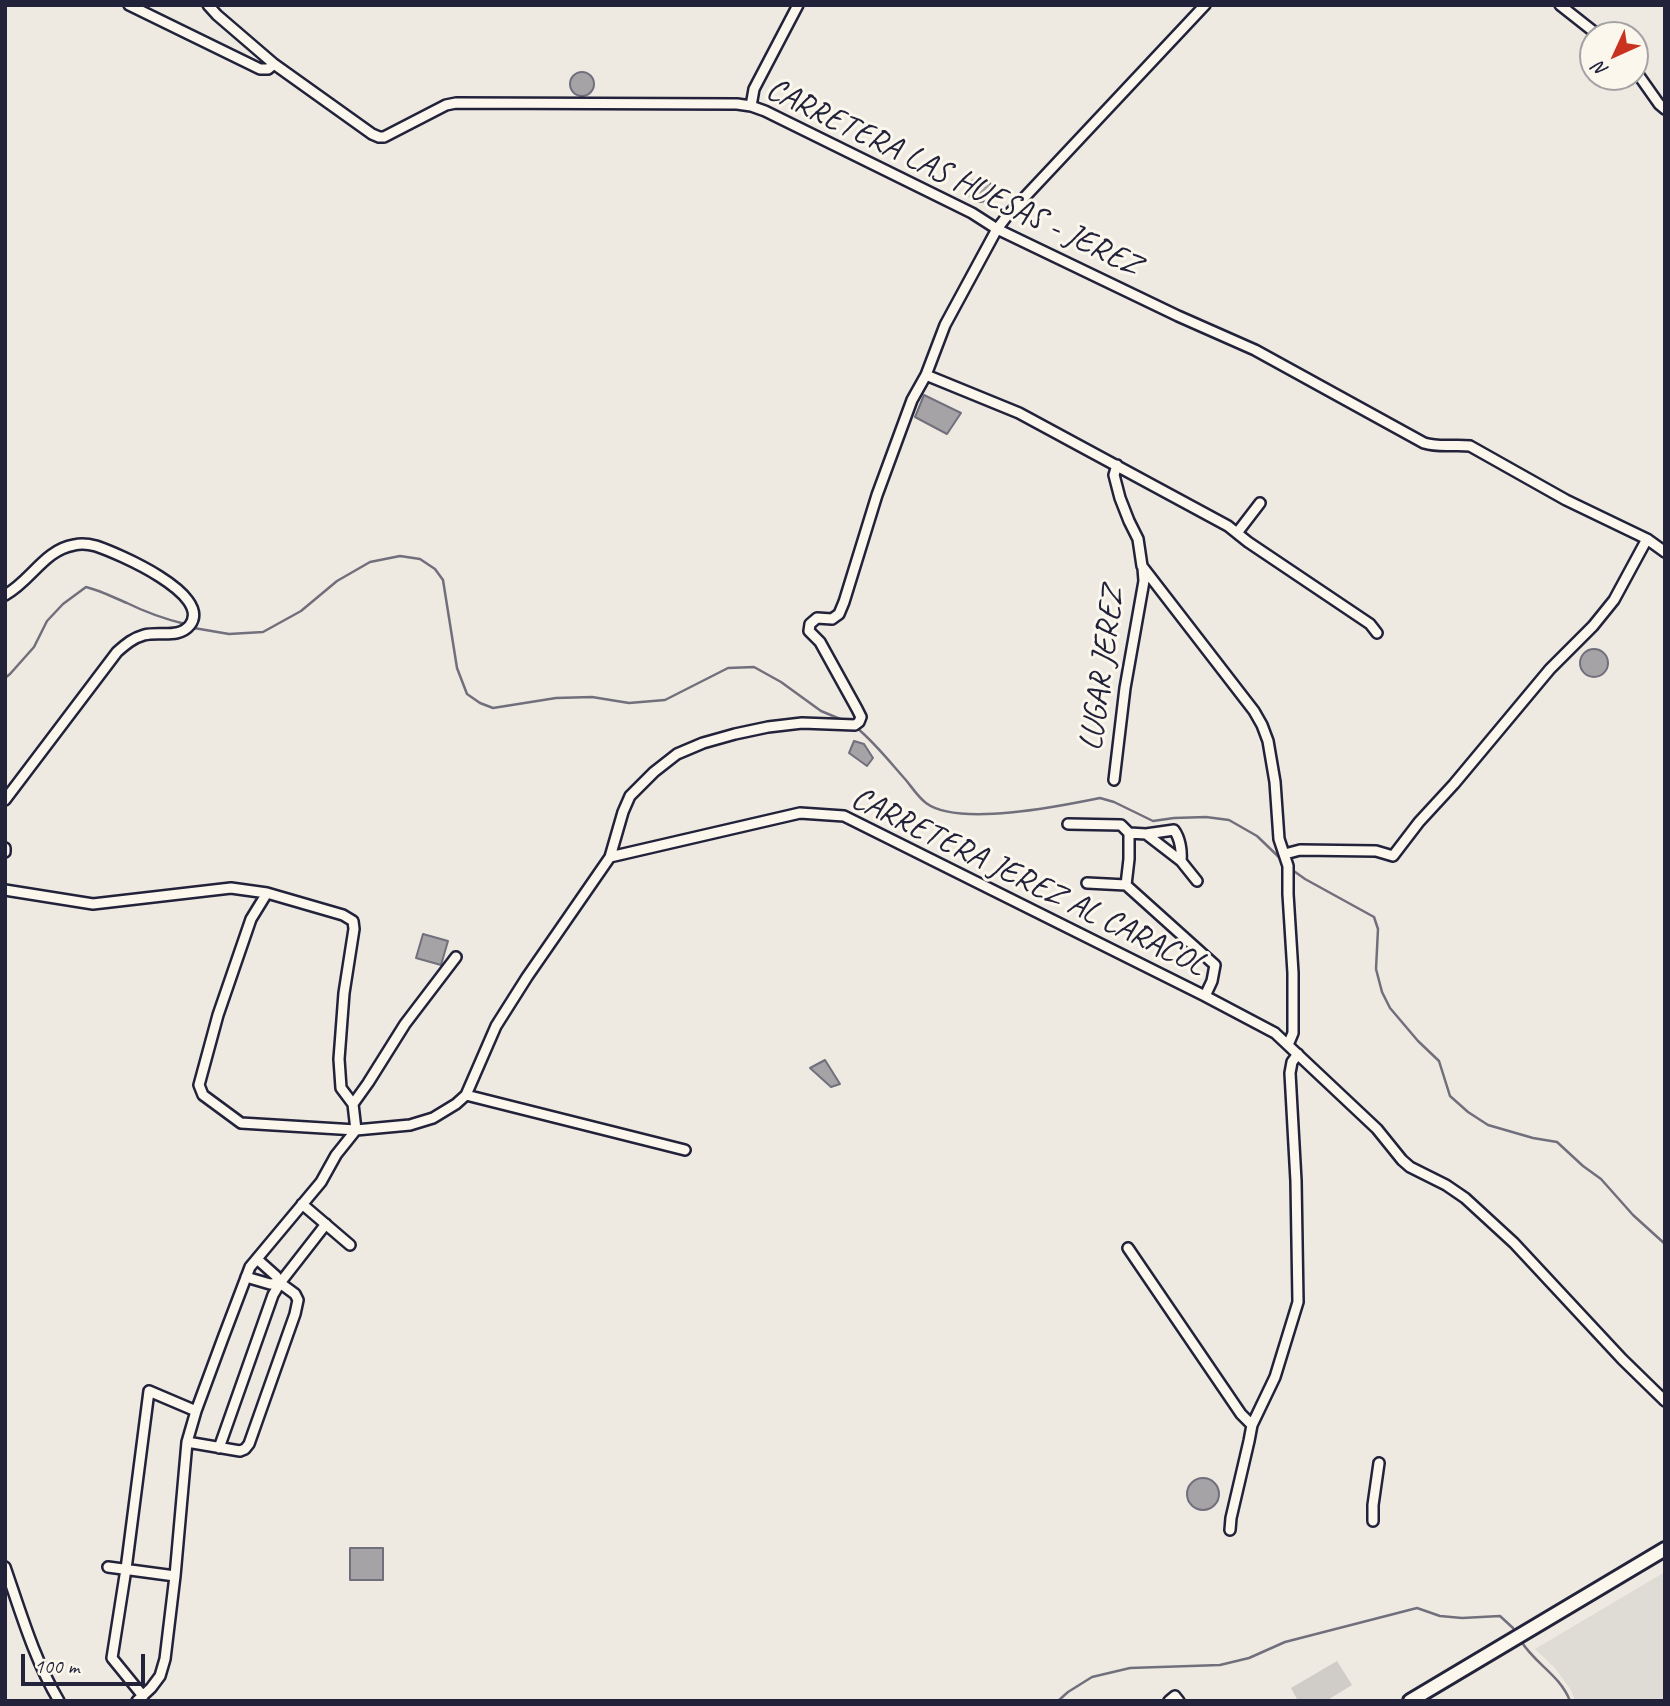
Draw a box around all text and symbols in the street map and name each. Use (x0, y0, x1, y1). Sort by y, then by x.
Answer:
north arrow (1579, 21, 1649, 91)
text: N (1588, 57, 1613, 82)
street label: CARRETERA LAS HUESAS - JEREZ (759, 70, 1147, 286)
street label: LUGAR JEREZ (1072, 585, 1134, 753)
street label: CARRETERA JEREZ AL CARACOL (844, 779, 1212, 985)
scale bar (24, 1640, 149, 1684)
text: 100 m (34, 1653, 79, 1679)

